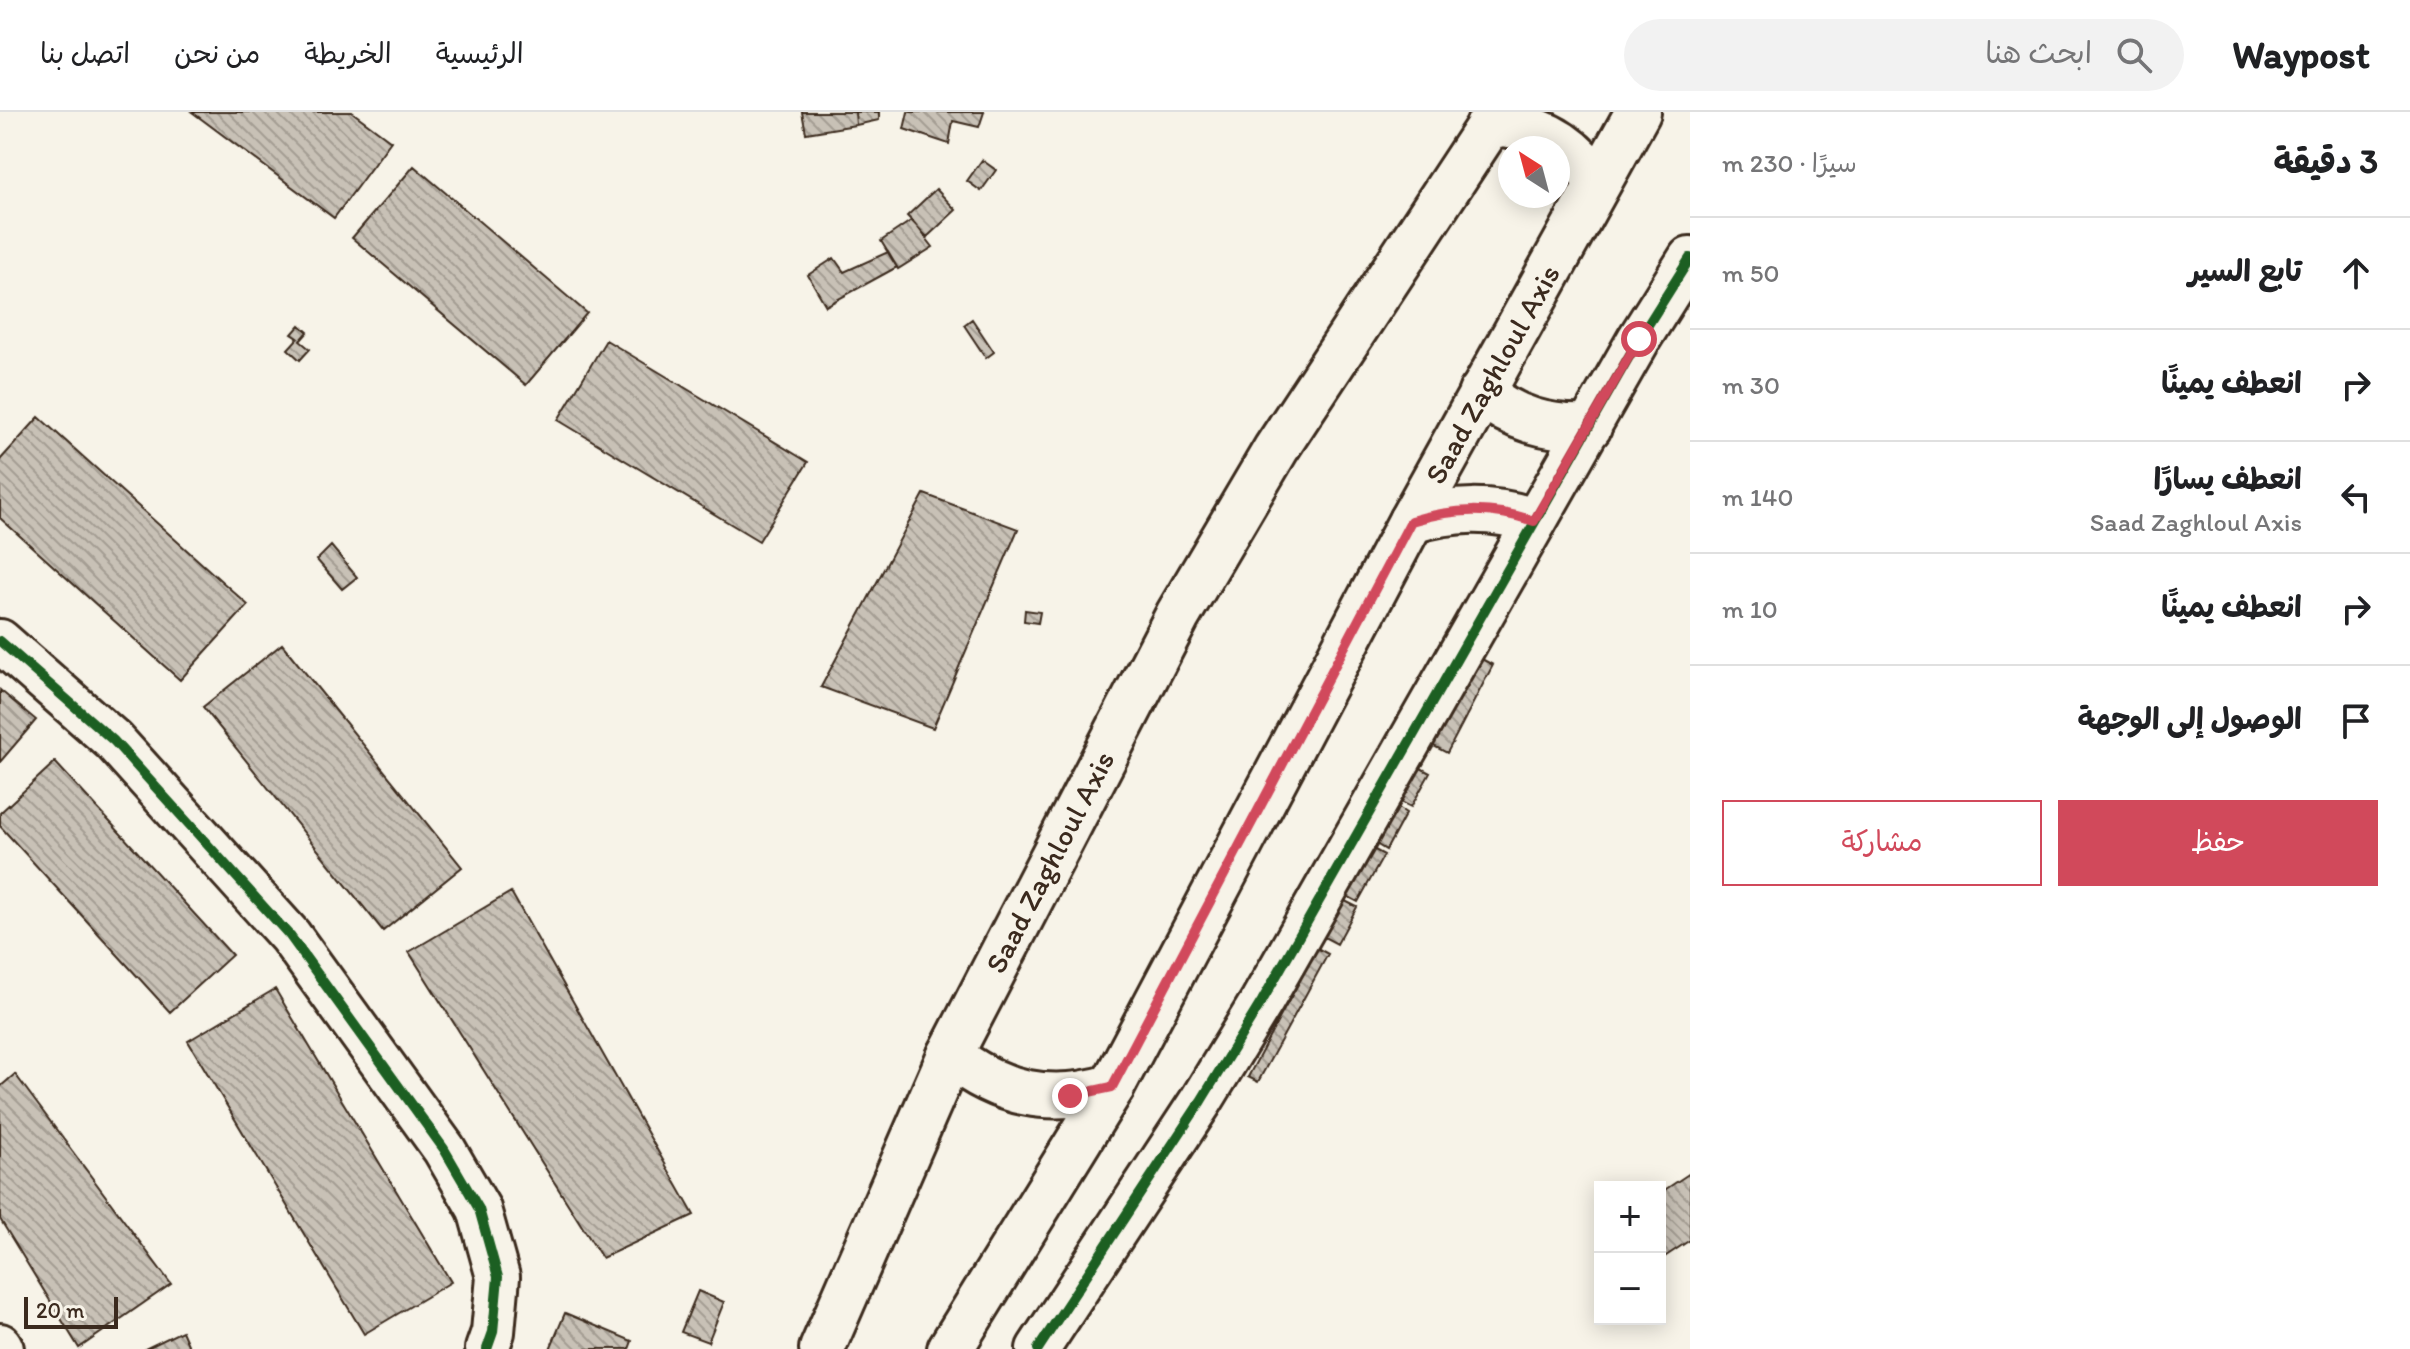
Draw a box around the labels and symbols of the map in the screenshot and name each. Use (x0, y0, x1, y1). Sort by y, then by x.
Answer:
north arrow (1498, 136, 1570, 208)
street label: Saad Zaghloul Axis (1416, 258, 1568, 490)
route start (1621, 321, 1657, 357)
street label: Saad Zaghloul Axis (977, 745, 1122, 979)
route end (1052, 1078, 1088, 1114)
scale bar (24, 1293, 118, 1329)

